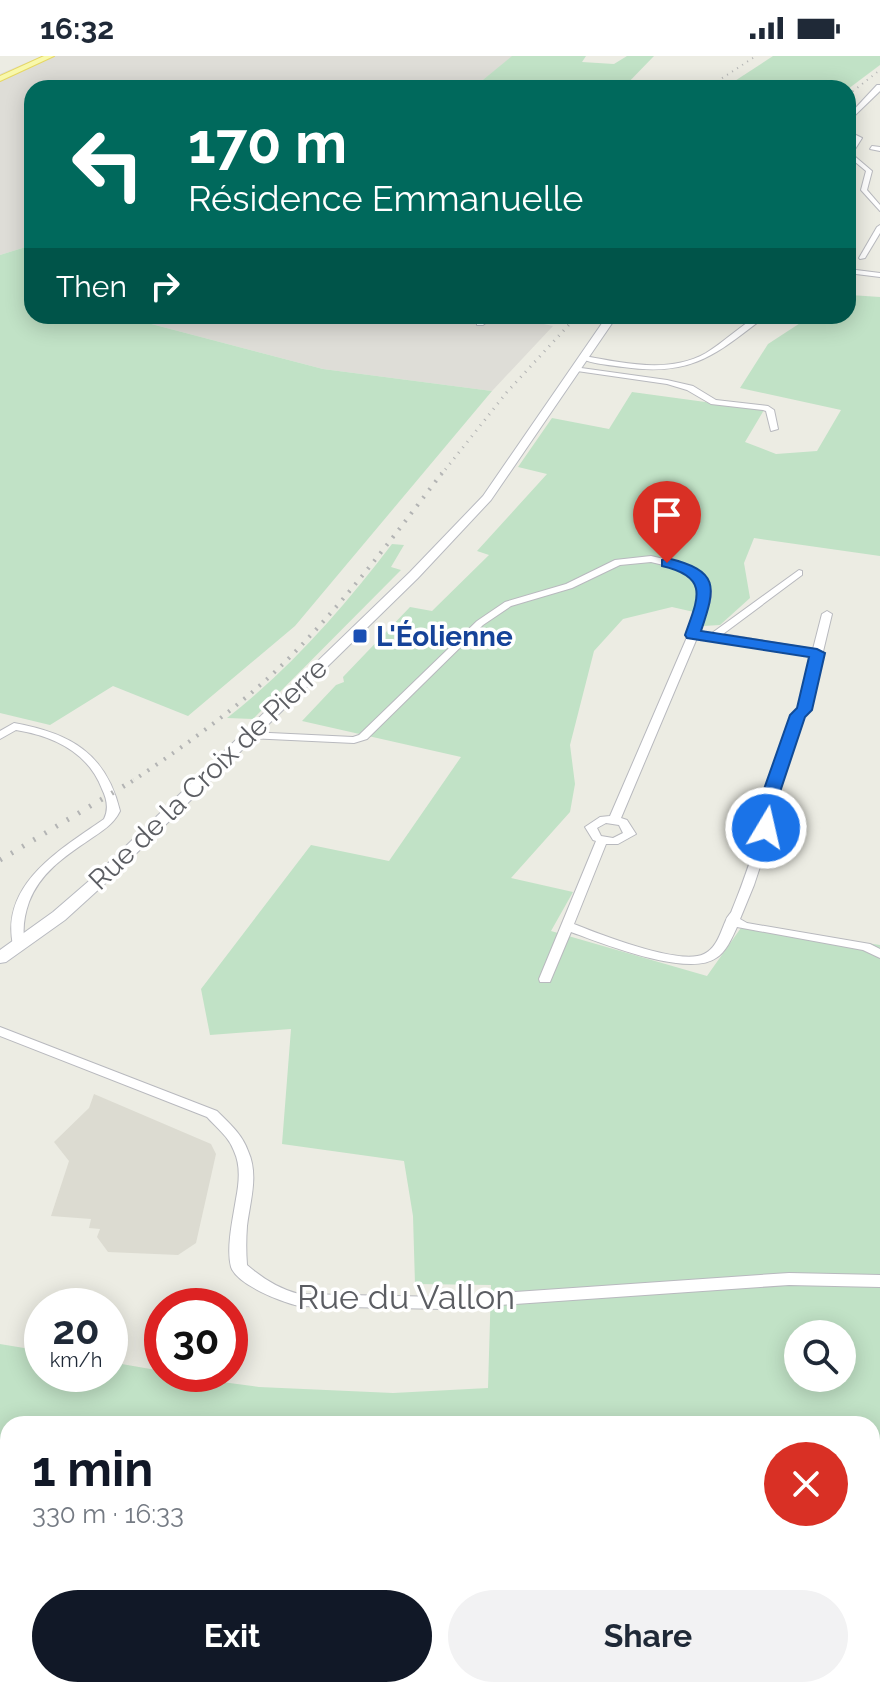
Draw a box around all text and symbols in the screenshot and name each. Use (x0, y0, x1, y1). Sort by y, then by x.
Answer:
text: 16:32 (40, 11, 114, 46)
text: 170 m (188, 110, 347, 176)
icon: left (56, 112, 160, 216)
text: Résidence Emmanuelle (188, 177, 583, 219)
icon: right (143, 264, 187, 308)
text: Then (56, 269, 127, 304)
pin (633, 481, 701, 563)
icon: arrive (645, 493, 689, 537)
place label: L'Éolienne (376, 620, 513, 653)
marker: L'Éolienne (351, 627, 369, 645)
street label: Rue de la Croix de Pierre (82, 652, 334, 896)
position arrow (724, 786, 808, 870)
street label: Rue du Vallon (297, 1277, 515, 1317)
speed limit sign: 30 (144, 1288, 248, 1392)
text: 20 (52, 1306, 100, 1353)
map controls (784, 1320, 856, 1392)
button: search (784, 1320, 856, 1392)
text: km/h (50, 1348, 102, 1372)
text: 1 min (32, 1441, 153, 1497)
button: close (764, 1442, 848, 1526)
text: 330 m · 16:33 (32, 1499, 184, 1529)
button: Exit (32, 1590, 432, 1682)
button: Share (448, 1590, 848, 1682)

